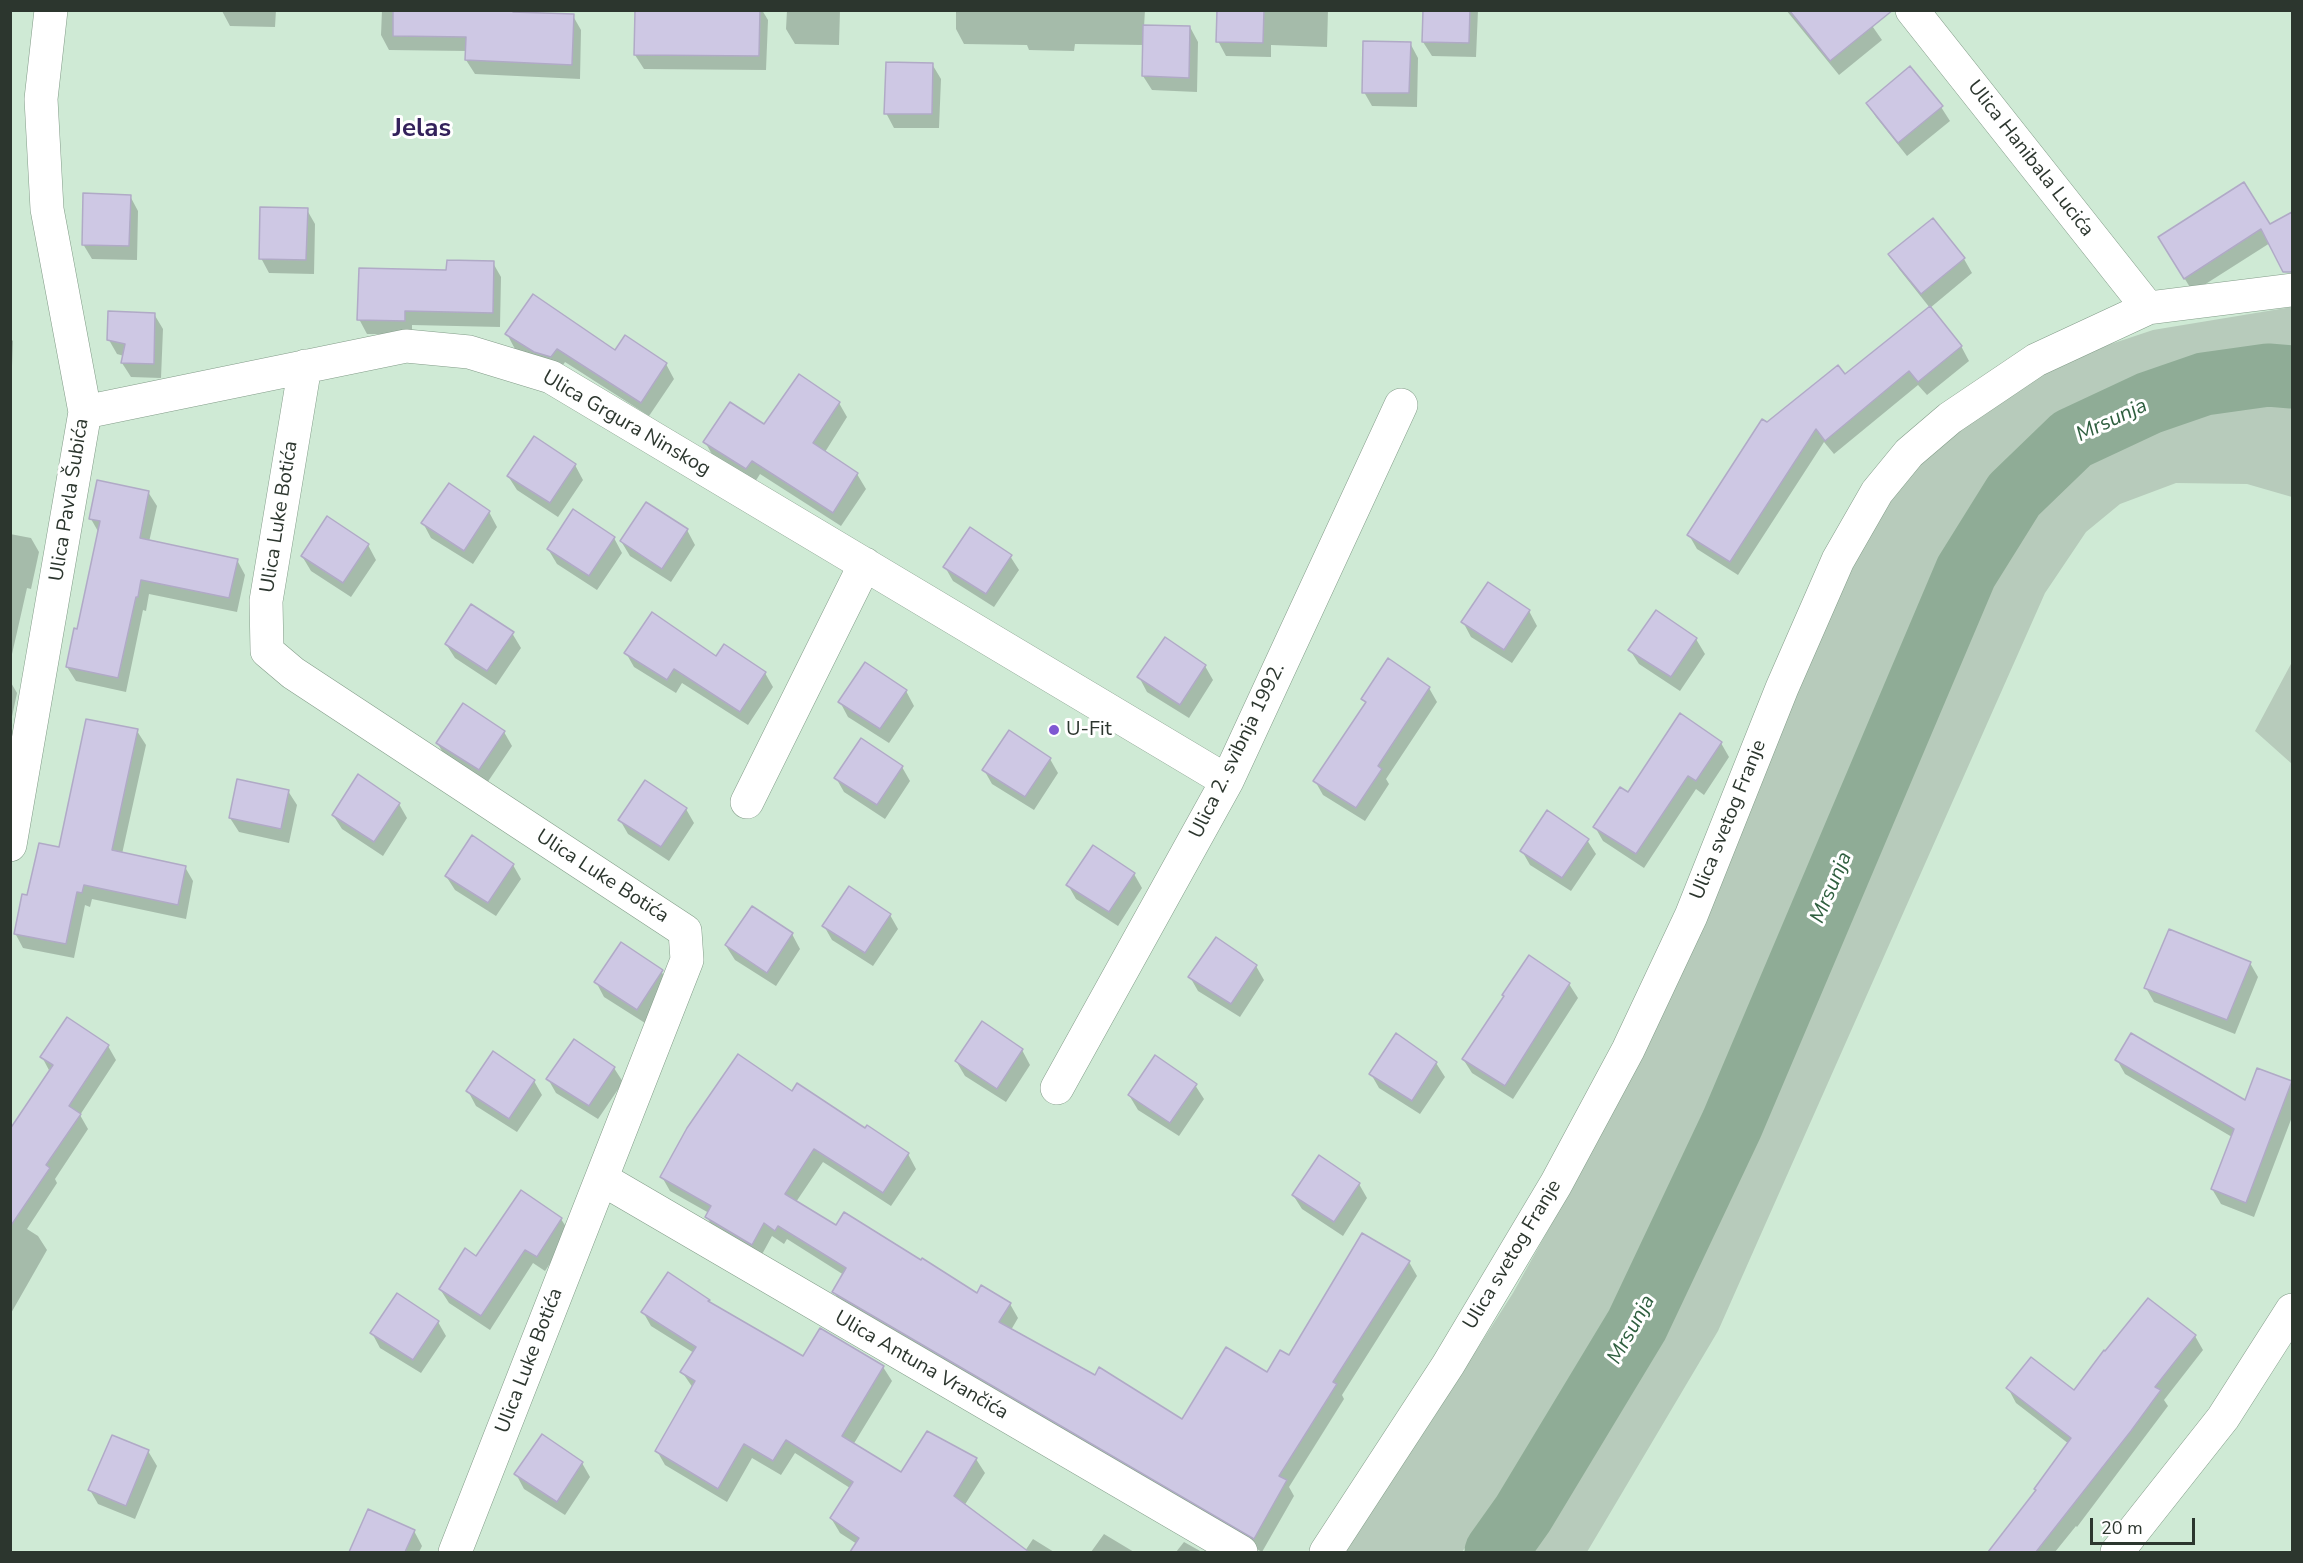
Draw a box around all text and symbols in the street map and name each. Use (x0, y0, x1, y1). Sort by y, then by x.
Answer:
street label: Ulica Hanibala Lucića (1962, 76, 2098, 242)
district label: Jelas (393, 114, 451, 146)
street label: Ulica Grgura Ninskog (538, 366, 714, 482)
water label: Mrsunja (2073, 394, 2151, 448)
street label: Ulica Pavla Šubića (45, 417, 95, 583)
street label: Ulica Luke Botića (256, 439, 304, 595)
street label: Ulica 2. svibnja 1992. (1185, 659, 1291, 843)
place label: U-Fit (1066, 718, 1112, 742)
marker: U-Fit (1047, 723, 1061, 737)
street label: Ulica svetog Franje (1686, 737, 1772, 903)
street label: Ulica Luke Botića (531, 825, 673, 929)
water label: Mrsunja (1806, 848, 1858, 928)
street label: Ulica svetog Franje (1459, 1176, 1567, 1334)
street label: Ulica Luke Botića (491, 1285, 569, 1437)
water label: Mrsunja (1603, 1291, 1661, 1369)
street label: Ulica Antuna Vrančića (830, 1306, 1012, 1426)
scale bar (2093, 1506, 2198, 1544)
text: 20 m (2101, 1516, 2143, 1540)

